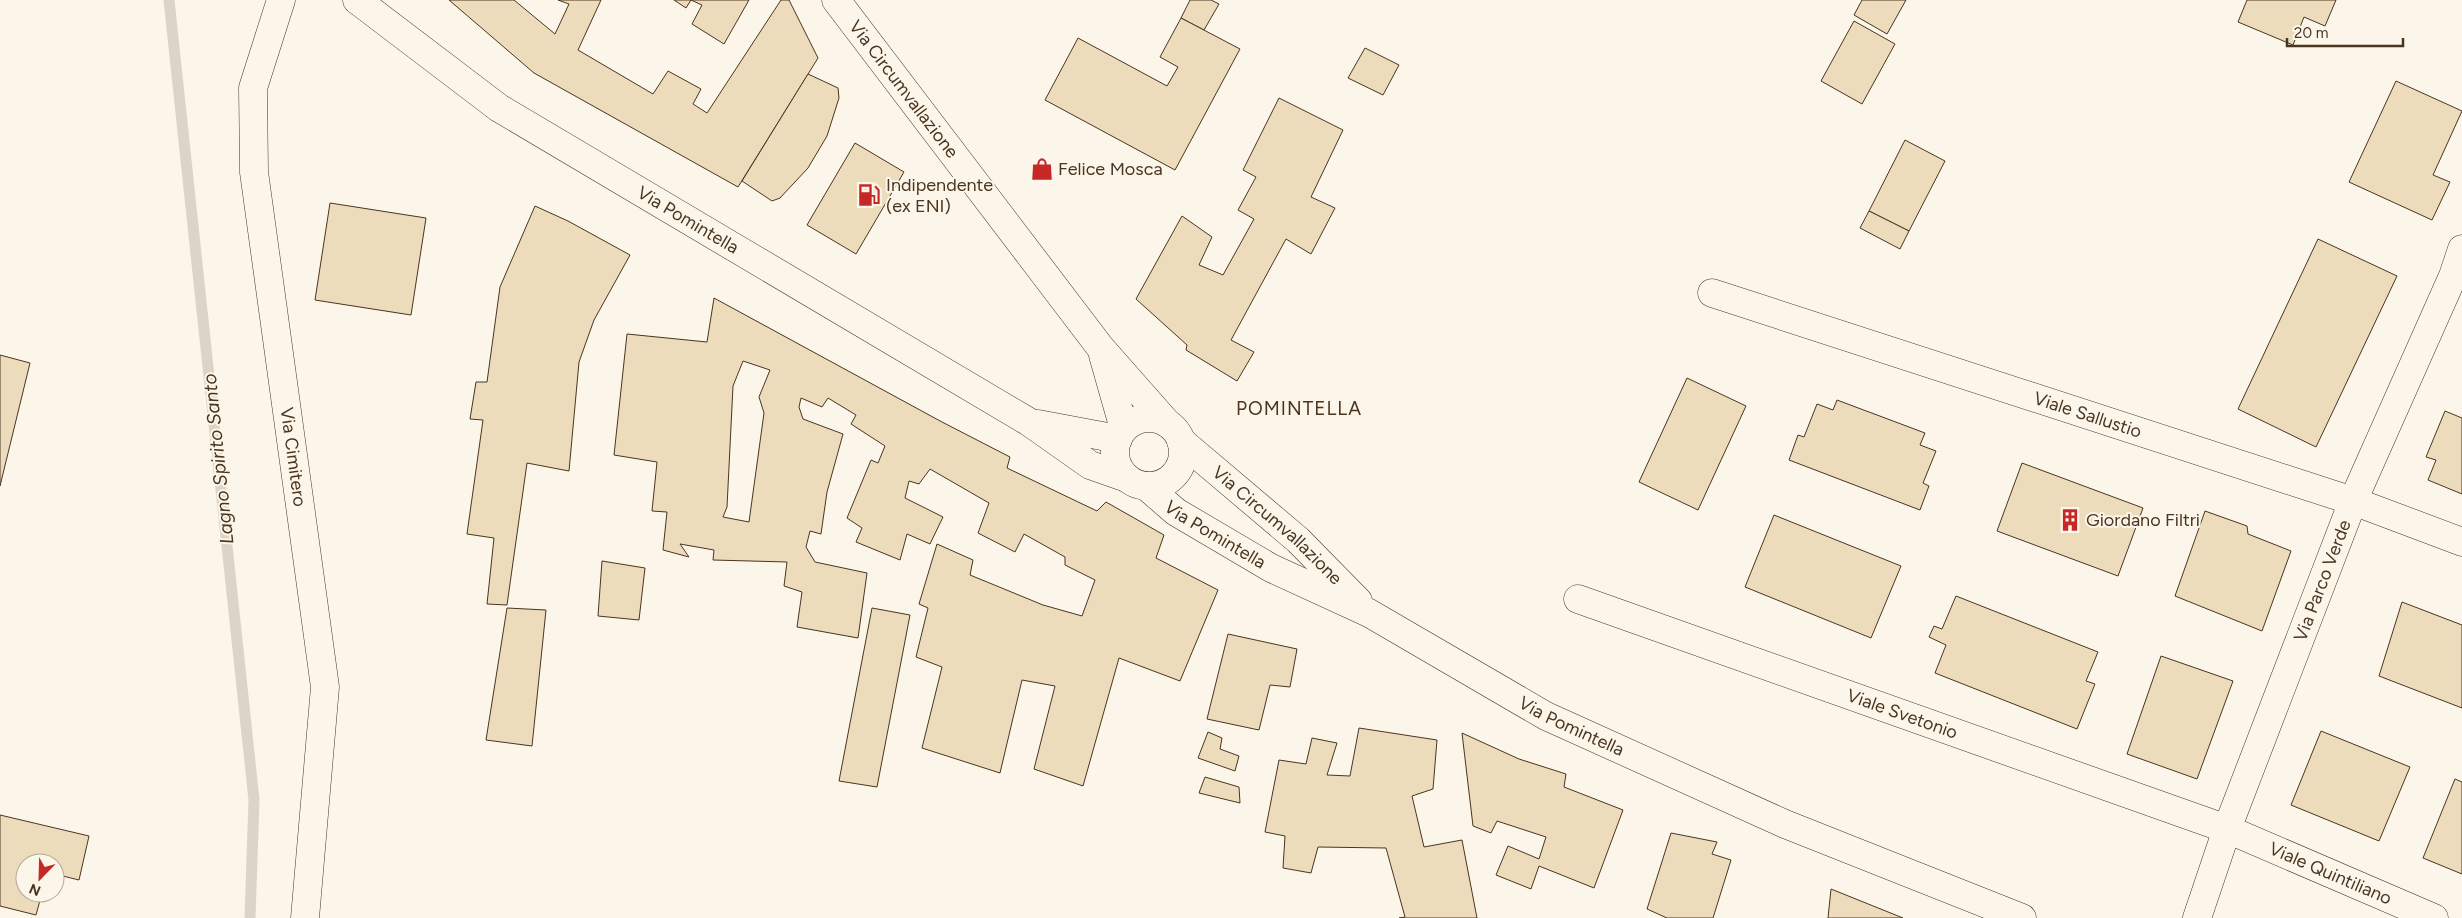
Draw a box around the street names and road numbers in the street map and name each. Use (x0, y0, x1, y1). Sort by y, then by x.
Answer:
street label: Via Circumvallazione (844, 16, 963, 163)
street label: Via Pomintella (633, 181, 743, 259)
street label: Viale Sallustio (2031, 387, 2144, 443)
street label: Via Cimitero (276, 406, 311, 508)
street label: Via Circumvallazione (1208, 461, 1347, 589)
street label: Via Pomintella (1160, 496, 1270, 574)
street label: Via Parco Verde (2289, 516, 2356, 645)
street label: Viale Svetonio (1844, 684, 1961, 744)
street label: Via Pomintella (1515, 692, 1628, 761)
street label: Viale Quintiliano (2266, 837, 2395, 909)

